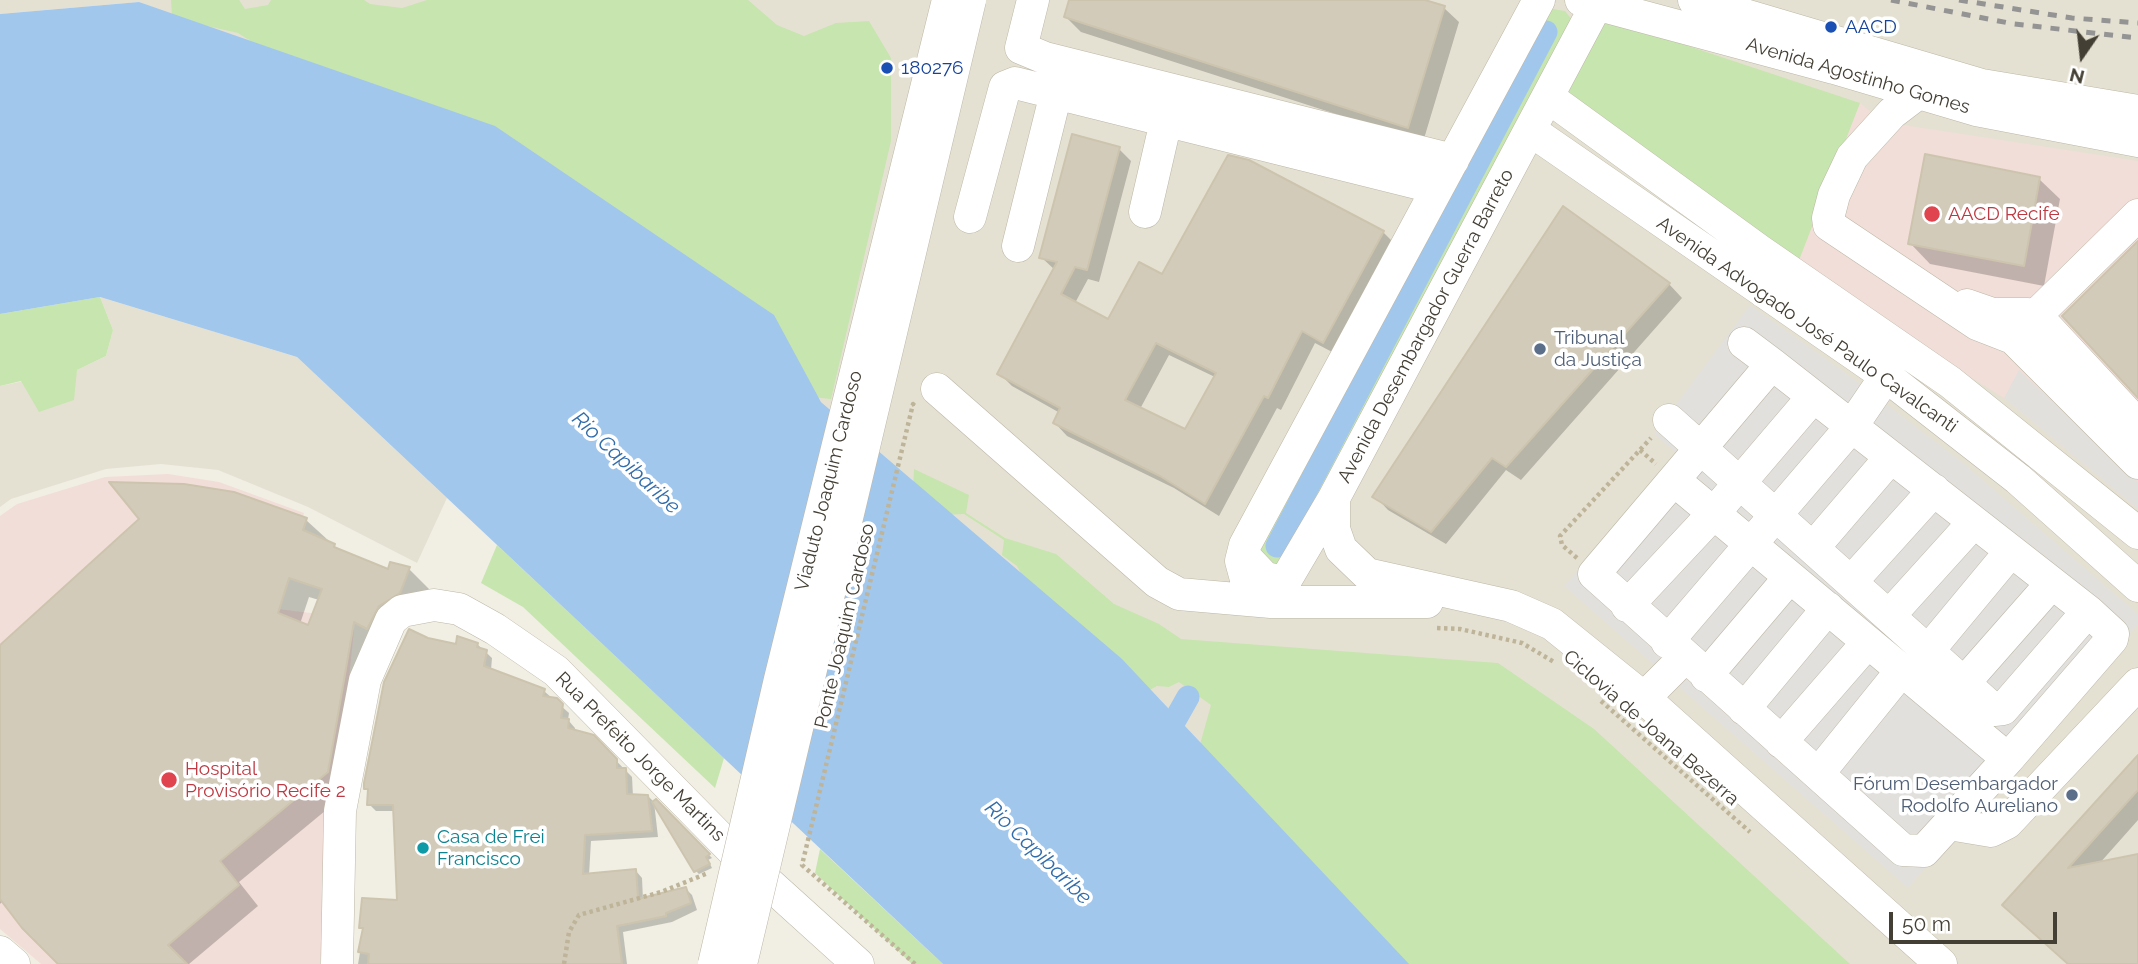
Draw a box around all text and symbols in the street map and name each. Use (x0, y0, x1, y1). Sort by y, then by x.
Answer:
place label: AACD (1845, 16, 1897, 38)
marker: AACD (1823, 19, 1839, 35)
north arrow (2047, 21, 2117, 91)
street label: Avenida Agostinho Gomes (1744, 33, 1972, 119)
place label: 180276 (901, 57, 964, 79)
marker: 180276 (879, 60, 895, 76)
text: N (2067, 64, 2087, 89)
street label: Avenida Desembargador Guerra Barreto (1333, 165, 1519, 487)
place label: AACD Recife (1948, 203, 2060, 225)
marker: AACD Recife (1922, 204, 1942, 224)
street label: Avenida Advogado José Paulo Cavalcanti (1652, 212, 1962, 438)
place label: Tribunal da Justiça (1554, 327, 1642, 371)
marker: Tribunal da Justiça (1532, 341, 1548, 357)
street label: Viaduto Joaquim Cardoso (791, 368, 867, 594)
water label: Rio Capibaribe (567, 407, 685, 519)
street label: Ponte Joaquim Cardoso (810, 521, 880, 731)
street label: Ciclovia de Joana Bezerra (1558, 645, 1744, 811)
street label: Rua Prefeito Jorge Martins (550, 667, 730, 847)
place label: Hospital Provisório Recife 2 (185, 758, 346, 802)
marker: Hospital Provisório Recife 2 (159, 770, 179, 790)
place label: Fórum Desembargador Rodolfo Aureliano (1853, 773, 2058, 817)
marker: Fórum Desembargador Rodolfo Aureliano (2064, 787, 2080, 803)
water label: Rio Capibaribe (979, 796, 1097, 910)
place label: Casa de Frei Francisco (437, 826, 545, 870)
marker: Casa de Frei Francisco (415, 840, 431, 856)
scale bar (1893, 898, 2061, 942)
text: 50 m (1902, 911, 1951, 936)

